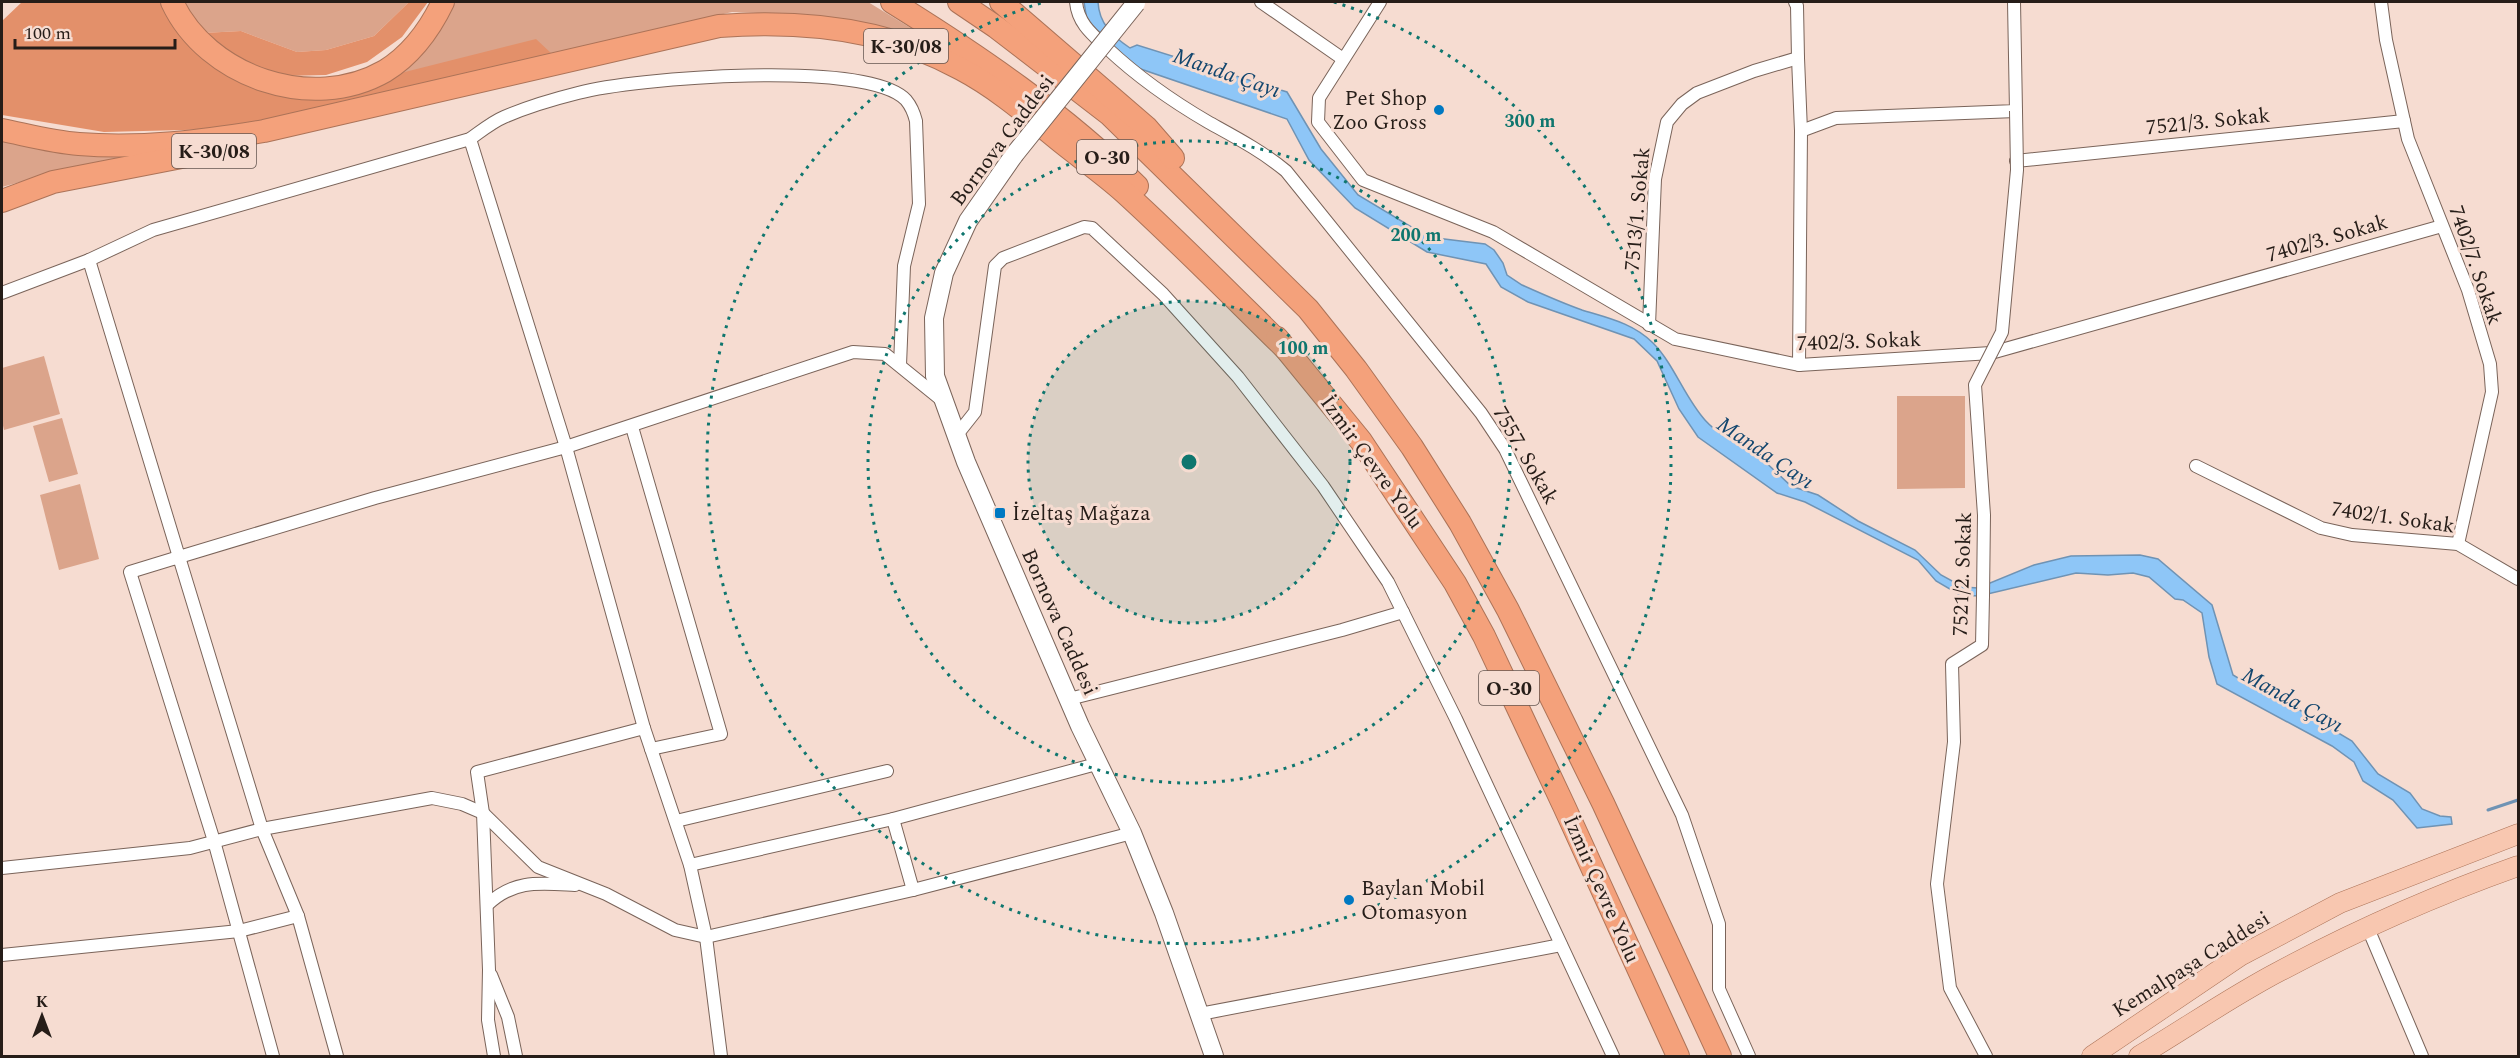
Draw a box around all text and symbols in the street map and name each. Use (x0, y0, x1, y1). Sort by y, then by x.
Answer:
scale bar (15, 12, 176, 50)
text: 100 m (24, 20, 71, 47)
road number: K-30/08 (864, 29, 948, 63)
water label: Manda Çayı (1168, 40, 1285, 107)
street label: Bornova Caddesi (943, 68, 1063, 213)
place label: Pet Shop Zoo Gross (1332, 83, 1427, 139)
street label: 7521/3. Sokak (2145, 100, 2272, 144)
marker: Pet Shop Zoo Gross (1432, 103, 1446, 117)
text: 300 m (1504, 108, 1556, 135)
road number: K-30/08 (172, 134, 256, 168)
road number: O-30 (1077, 140, 1137, 174)
street label: 7513/1. Sokak (1617, 145, 1659, 272)
street label: 7402/7. Sokak (2440, 201, 2511, 330)
street label: 7402/3. Sokak (2263, 206, 2392, 271)
text: 200 m (1390, 222, 1442, 249)
street label: 7402/3. Sokak (1796, 324, 1922, 360)
text: 100 m (1277, 335, 1329, 362)
street label: İzmir Çevre Yolu (1312, 389, 1431, 536)
street label: 7557. Sokak (1484, 400, 1566, 511)
water label: Manda Çayı (1710, 408, 1821, 498)
centre of rings (1179, 452, 1199, 472)
street label: 7402/1. Sokak (2329, 493, 2457, 543)
place label: İzeltaş Mağaza (1012, 498, 1151, 530)
marker: İzeltaş Mağaza (993, 506, 1007, 520)
street label: 7521/2. Sokak (1945, 511, 1981, 637)
street label: Bornova Caddesi (1012, 544, 1106, 701)
water label: Manda Çayı (2235, 659, 2349, 742)
road number: O-30 (1479, 671, 1539, 705)
street label: İzmir Çevre Yolu (1554, 810, 1648, 969)
place label: Baylan Mobil Otomasyon (1361, 873, 1485, 929)
marker: Baylan Mobil Otomasyon (1342, 893, 1356, 907)
street label: Kemalpaşa Caddesi (2106, 903, 2277, 1026)
north arrow (12, 986, 72, 1046)
text: K (36, 990, 49, 1014)

